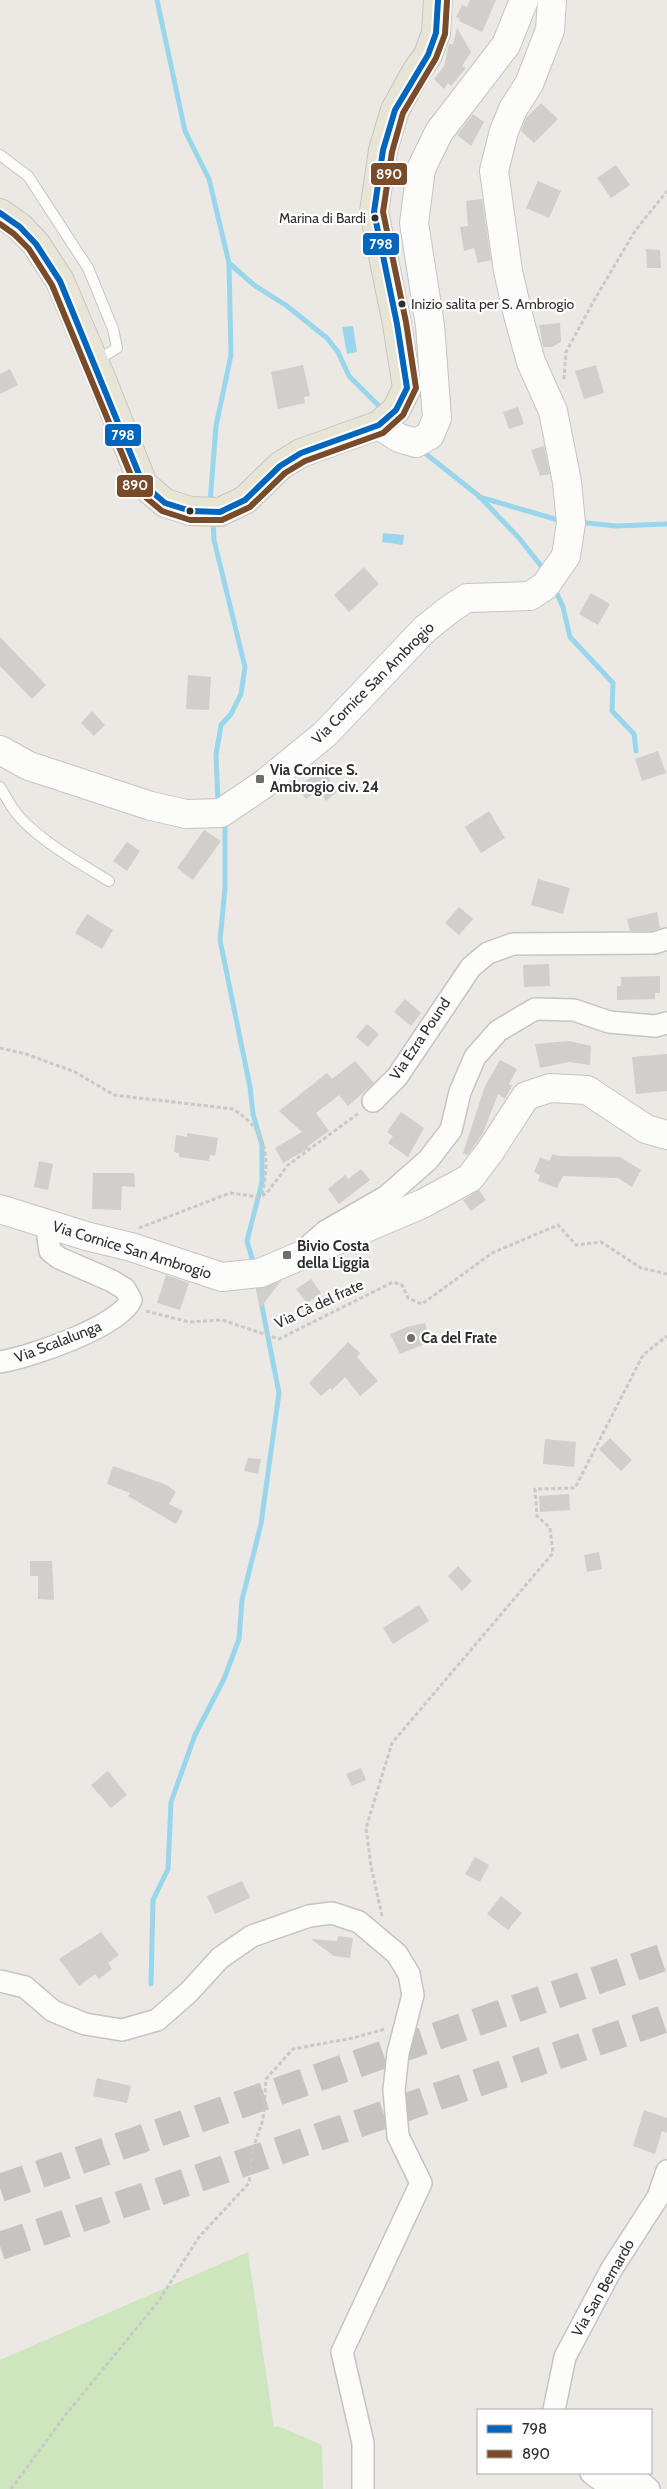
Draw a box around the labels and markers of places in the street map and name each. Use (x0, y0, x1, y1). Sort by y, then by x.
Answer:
place label: Marina di Bardi (279, 209, 366, 227)
marker: Marina di Bardi (370, 213, 380, 223)
place label: Inizio salita per S. Ambrogio (411, 295, 575, 313)
marker: Inizio salita per S. Ambrogio (397, 299, 407, 309)
unlabelled marker (185, 506, 195, 516)
place label: Via Cornice S. Ambrogio civ. 24 (270, 761, 379, 796)
marker: Via Cornice S. Ambrogio civ. 24 (254, 773, 266, 785)
place label: Bivio Costa della Liggia (297, 1237, 370, 1272)
marker: Bivio Costa della Liggia (281, 1249, 293, 1261)
place label: Ca del Frate (421, 1329, 497, 1347)
marker: Ca del Frate (405, 1332, 417, 1344)

